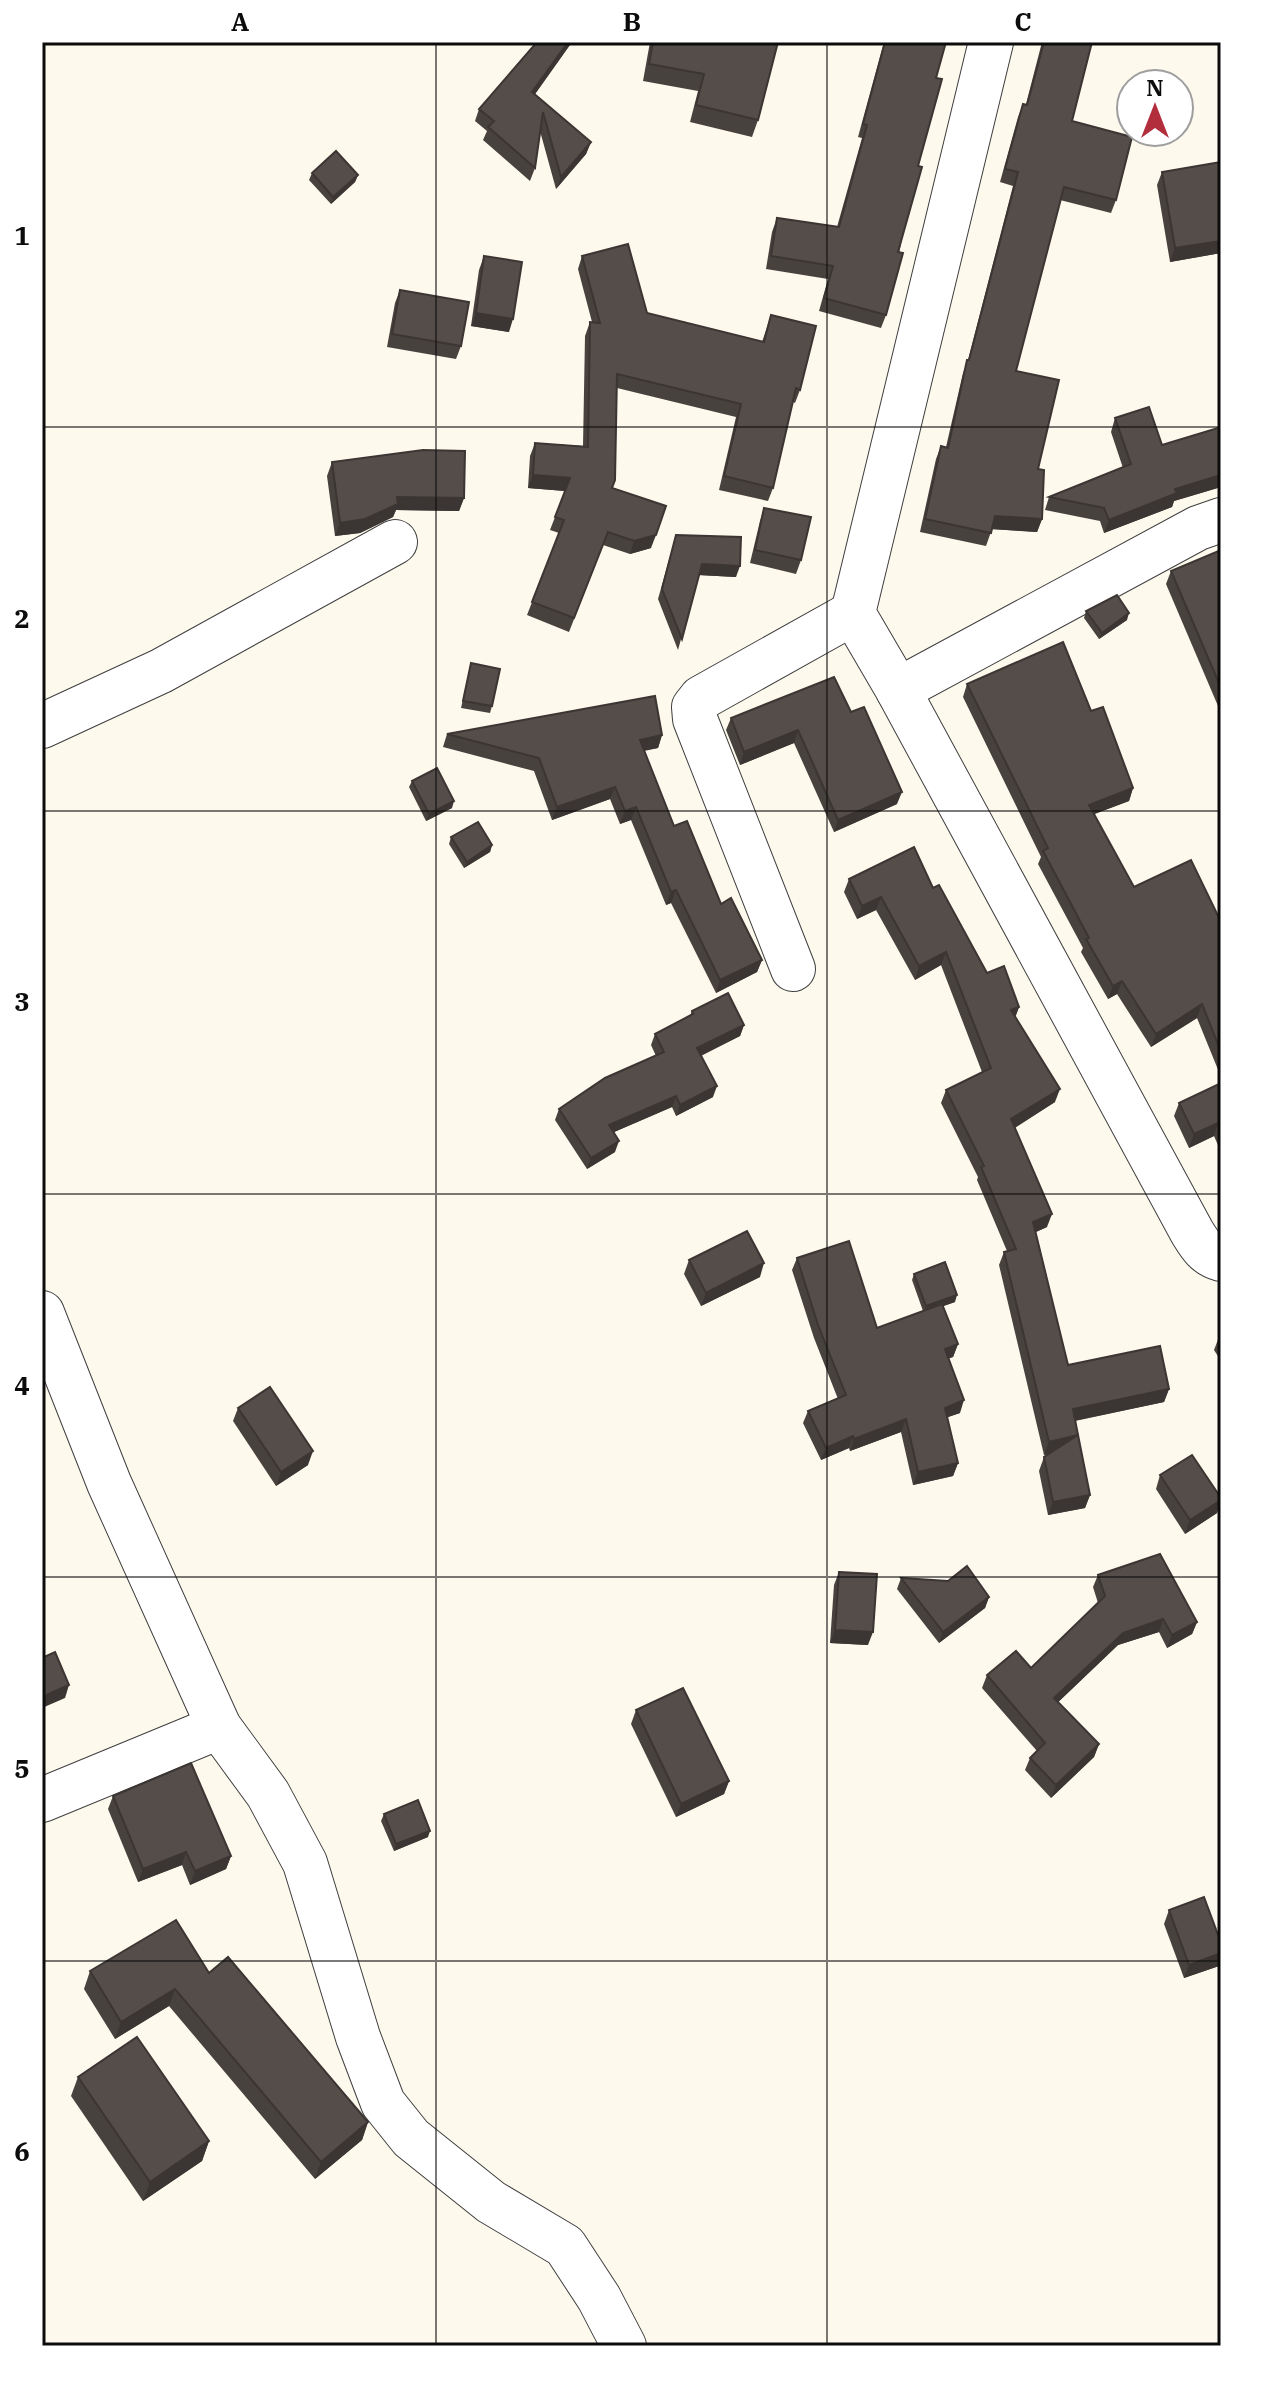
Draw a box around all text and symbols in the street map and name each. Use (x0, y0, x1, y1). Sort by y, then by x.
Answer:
text: A (231, 4, 249, 38)
text: B (623, 4, 641, 38)
text: C (1014, 4, 1032, 38)
north arrow (1115, 68, 1195, 148)
text: N (1146, 73, 1164, 102)
text: 1 (14, 218, 30, 252)
text: 2 (14, 601, 30, 635)
text: 3 (14, 984, 30, 1018)
text: 4 (14, 1368, 30, 1402)
text: 5 (14, 1751, 30, 1785)
text: 6 (14, 2134, 30, 2168)

